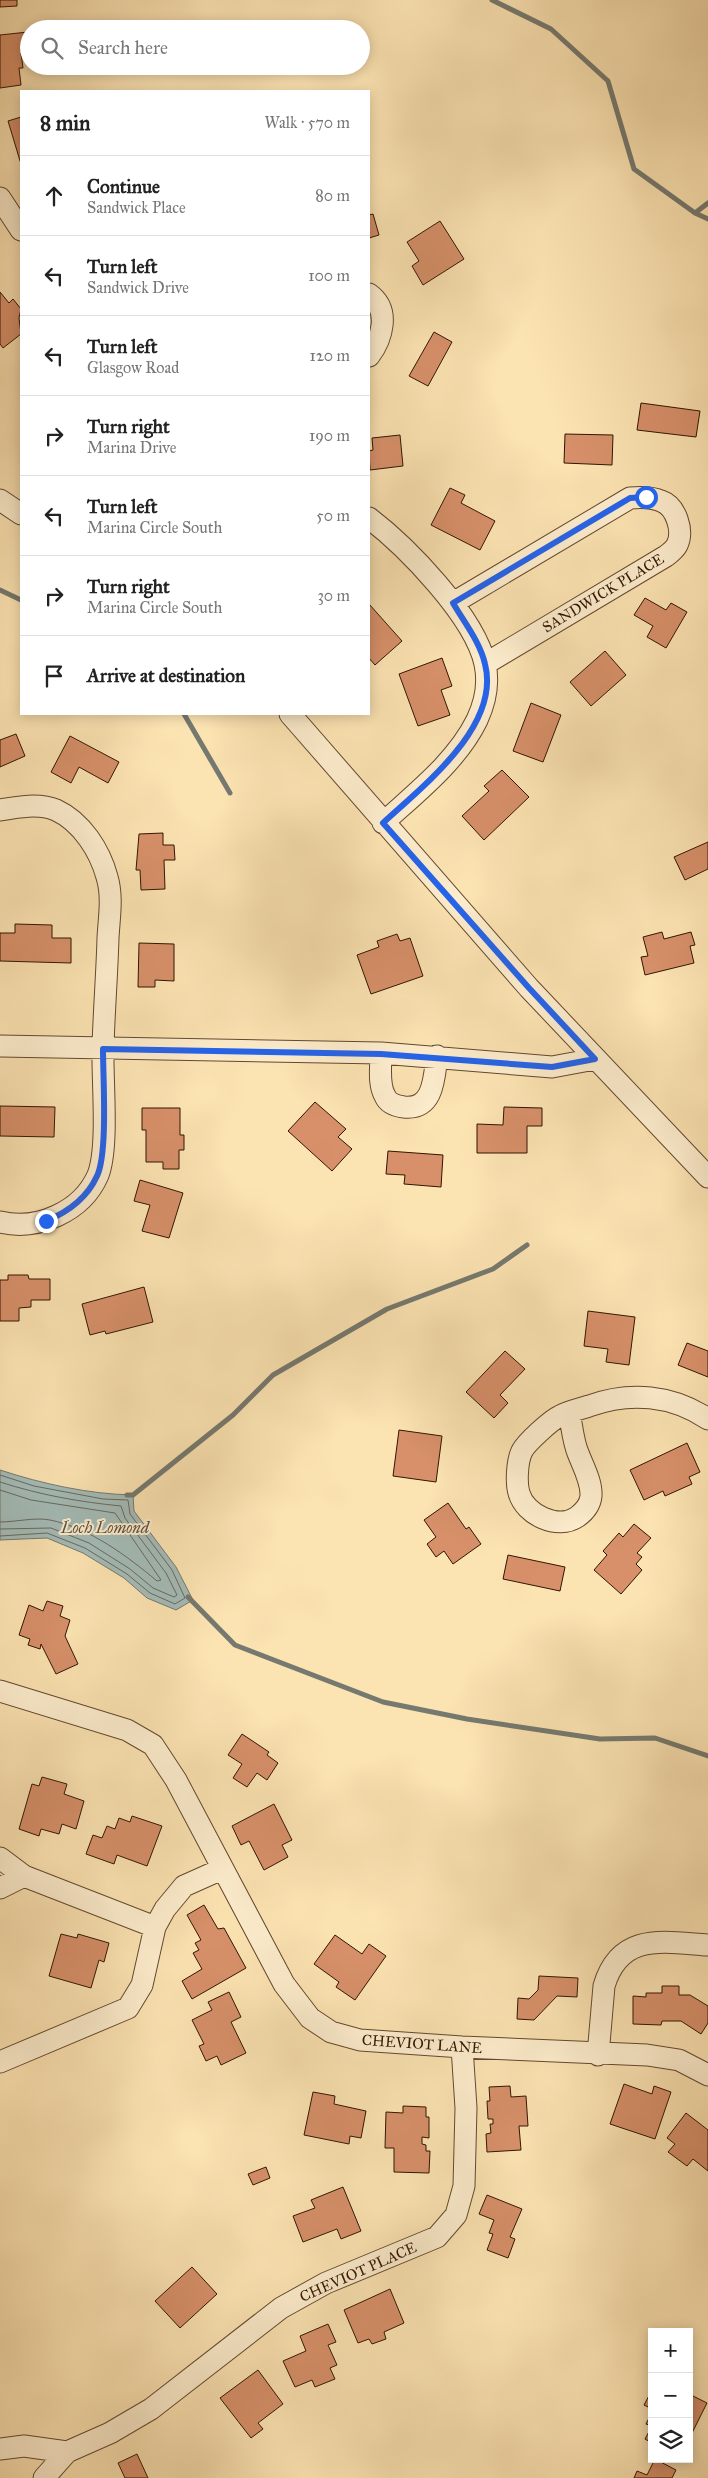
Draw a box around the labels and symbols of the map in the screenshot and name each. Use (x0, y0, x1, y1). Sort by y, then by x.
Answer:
route start (635, 486, 658, 509)
street label: SANDWICK PLACE (539, 549, 667, 636)
route end (35, 1210, 58, 1233)
water label: Loch Lomond (60, 1518, 151, 1537)
street label: CHEVIOT LANE (361, 2031, 483, 2057)
street label: CHEVIOT PLACE (297, 2238, 420, 2306)

